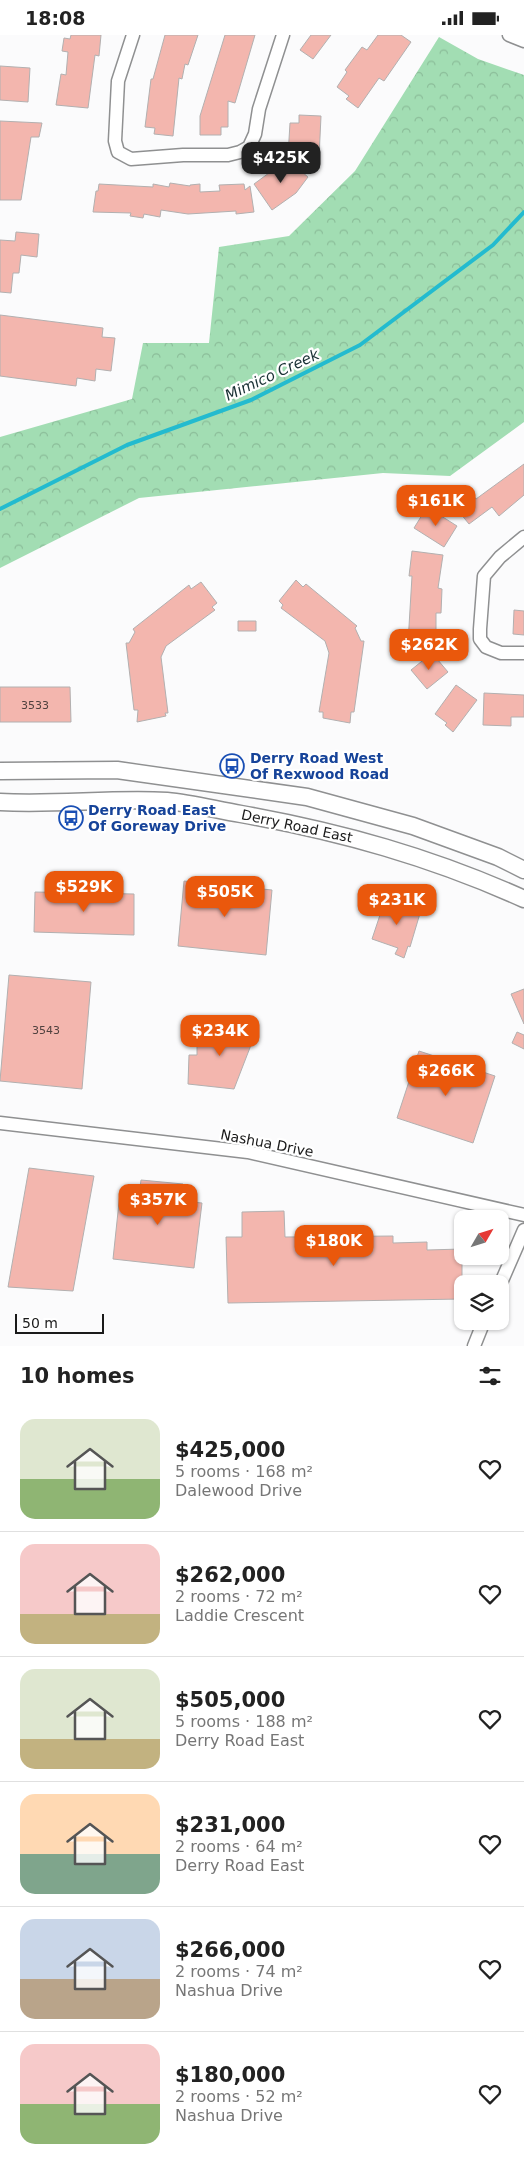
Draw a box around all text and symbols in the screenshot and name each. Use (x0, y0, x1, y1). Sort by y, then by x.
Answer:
text: 18:08 (25, 7, 85, 29)
pin: $425K (246, 141, 316, 184)
text: $425K (253, 148, 309, 167)
water label: Mimico Creek (222, 345, 323, 405)
pin: $161K (401, 485, 471, 527)
text: $161K (408, 491, 464, 510)
pin: $262K (394, 629, 464, 671)
text: $262K (401, 635, 457, 654)
house number: 3533 (21, 699, 49, 712)
place label: Derry Road West Of Rexwood Road (250, 750, 389, 782)
bus stop icon: Derry Road West Of Rexwood Road (219, 753, 245, 779)
place label: Derry Road East Of Goreway Drive (88, 802, 226, 834)
bus stop icon: Derry Road East Of Goreway Drive (58, 805, 84, 831)
street label: Derry Road East (240, 806, 355, 846)
pin: $529K (49, 871, 119, 913)
pin: $505K (190, 875, 260, 918)
text: $529K (56, 877, 112, 896)
text: $505K (197, 882, 253, 901)
pin: $231K (362, 883, 432, 926)
text: $231K (369, 890, 425, 909)
pin: $234K (185, 1015, 255, 1057)
text: $234K (192, 1021, 248, 1040)
house number: 3543 (32, 1024, 60, 1037)
pin: $266K (411, 1055, 481, 1097)
text: $266K (418, 1061, 474, 1080)
street label: Nashua Drive (219, 1126, 315, 1160)
pin: $357K (123, 1183, 193, 1226)
text: $357K (130, 1190, 186, 1209)
north arrow (454, 1210, 509, 1265)
map controls (454, 1210, 509, 1330)
pin: $180K (299, 1225, 369, 1267)
text: $180K (306, 1231, 362, 1250)
button: layers (454, 1275, 509, 1330)
scale bar (15, 1311, 104, 1334)
text: 50 m (22, 1315, 58, 1331)
icon: filters (476, 1362, 504, 1390)
text: 10 homes (20, 1364, 135, 1388)
text: $425,000 (175, 1438, 285, 1462)
icon: home (60, 1439, 120, 1499)
icon: heart (476, 1455, 504, 1483)
text: 5 rooms · 168 m² (175, 1462, 313, 1481)
text: Dalewood Drive (175, 1481, 302, 1500)
text: $262,000 (175, 1563, 285, 1587)
icon: home (60, 1564, 120, 1624)
icon: heart (476, 1580, 504, 1608)
text: 2 rooms · 72 m² (175, 1587, 303, 1606)
text: Laddie Crescent (175, 1606, 304, 1625)
text: $505,000 (175, 1688, 285, 1712)
icon: home (60, 1689, 120, 1749)
icon: heart (476, 1705, 504, 1733)
text: 5 rooms · 188 m² (175, 1712, 313, 1731)
text: Derry Road East (175, 1731, 304, 1750)
text: $231,000 (175, 1813, 285, 1837)
icon: home (60, 1814, 120, 1874)
icon: heart (476, 1830, 504, 1858)
text: 2 rooms · 64 m² (175, 1837, 303, 1856)
text: Derry Road East (175, 1856, 304, 1875)
text: $266,000 (175, 1938, 285, 1962)
icon: home (60, 1939, 120, 1999)
icon: heart (476, 1955, 504, 1983)
text: 2 rooms · 74 m² (175, 1962, 303, 1981)
text: Nashua Drive (175, 1981, 283, 2000)
text: $180,000 (175, 2063, 285, 2087)
icon: home (60, 2064, 120, 2124)
icon: heart (476, 2080, 504, 2108)
text: 2 rooms · 52 m² (175, 2087, 303, 2106)
text: Nashua Drive (175, 2106, 283, 2125)

